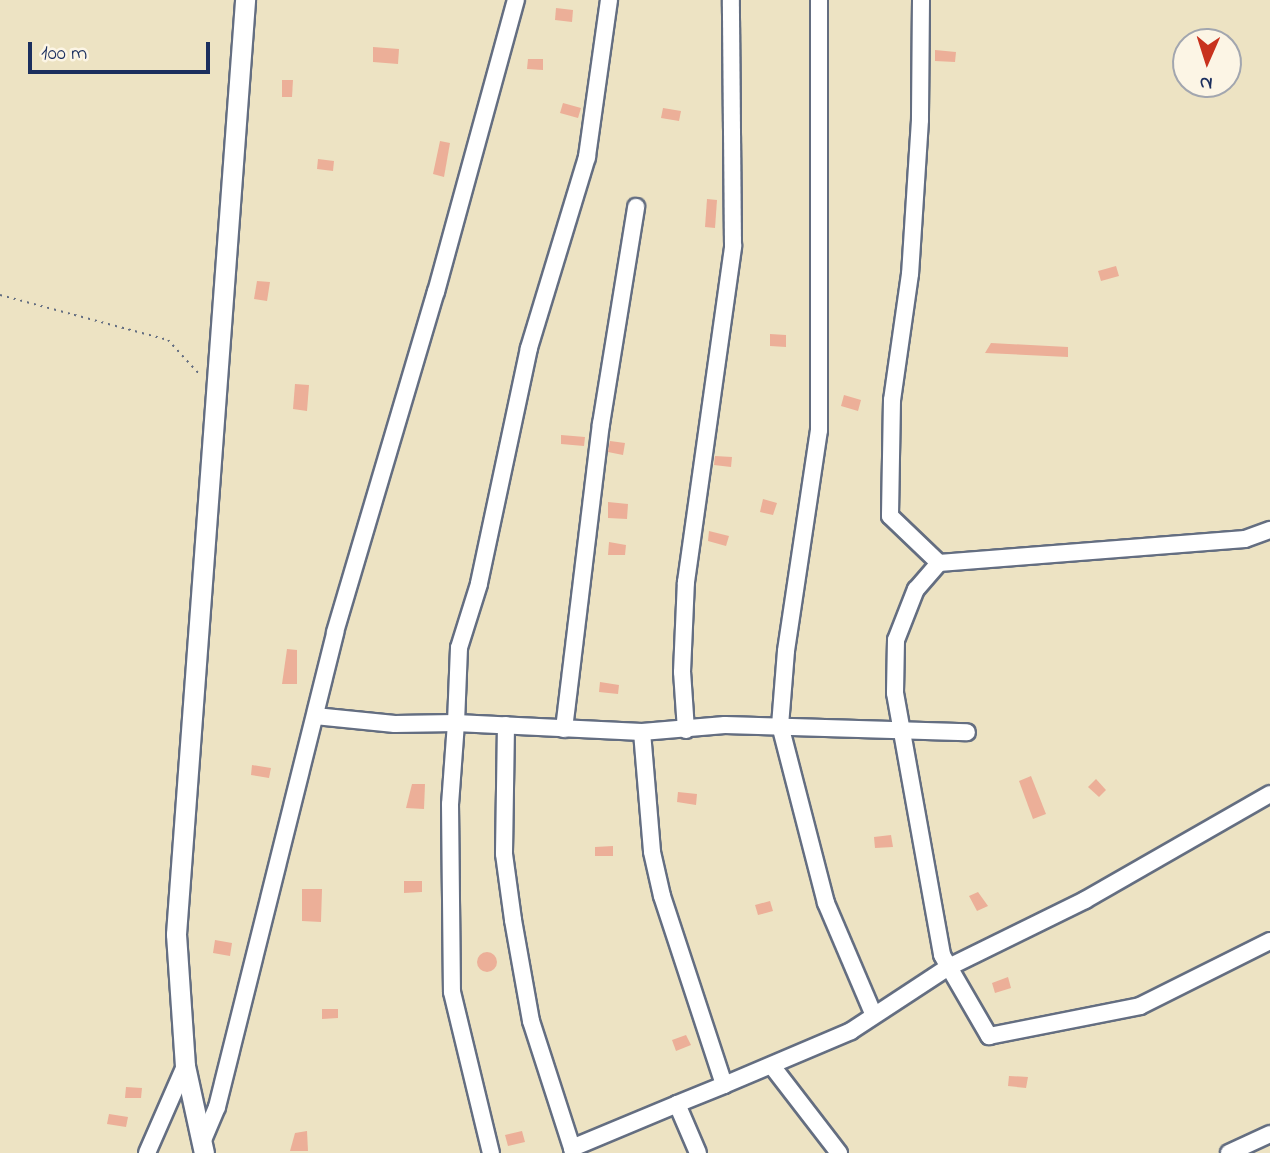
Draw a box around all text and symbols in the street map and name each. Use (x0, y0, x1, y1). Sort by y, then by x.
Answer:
scale bar (32, 28, 214, 72)
north arrow (1172, 28, 1242, 98)
text: 100 m (41, 39, 87, 69)
text: N (1199, 69, 1213, 96)

